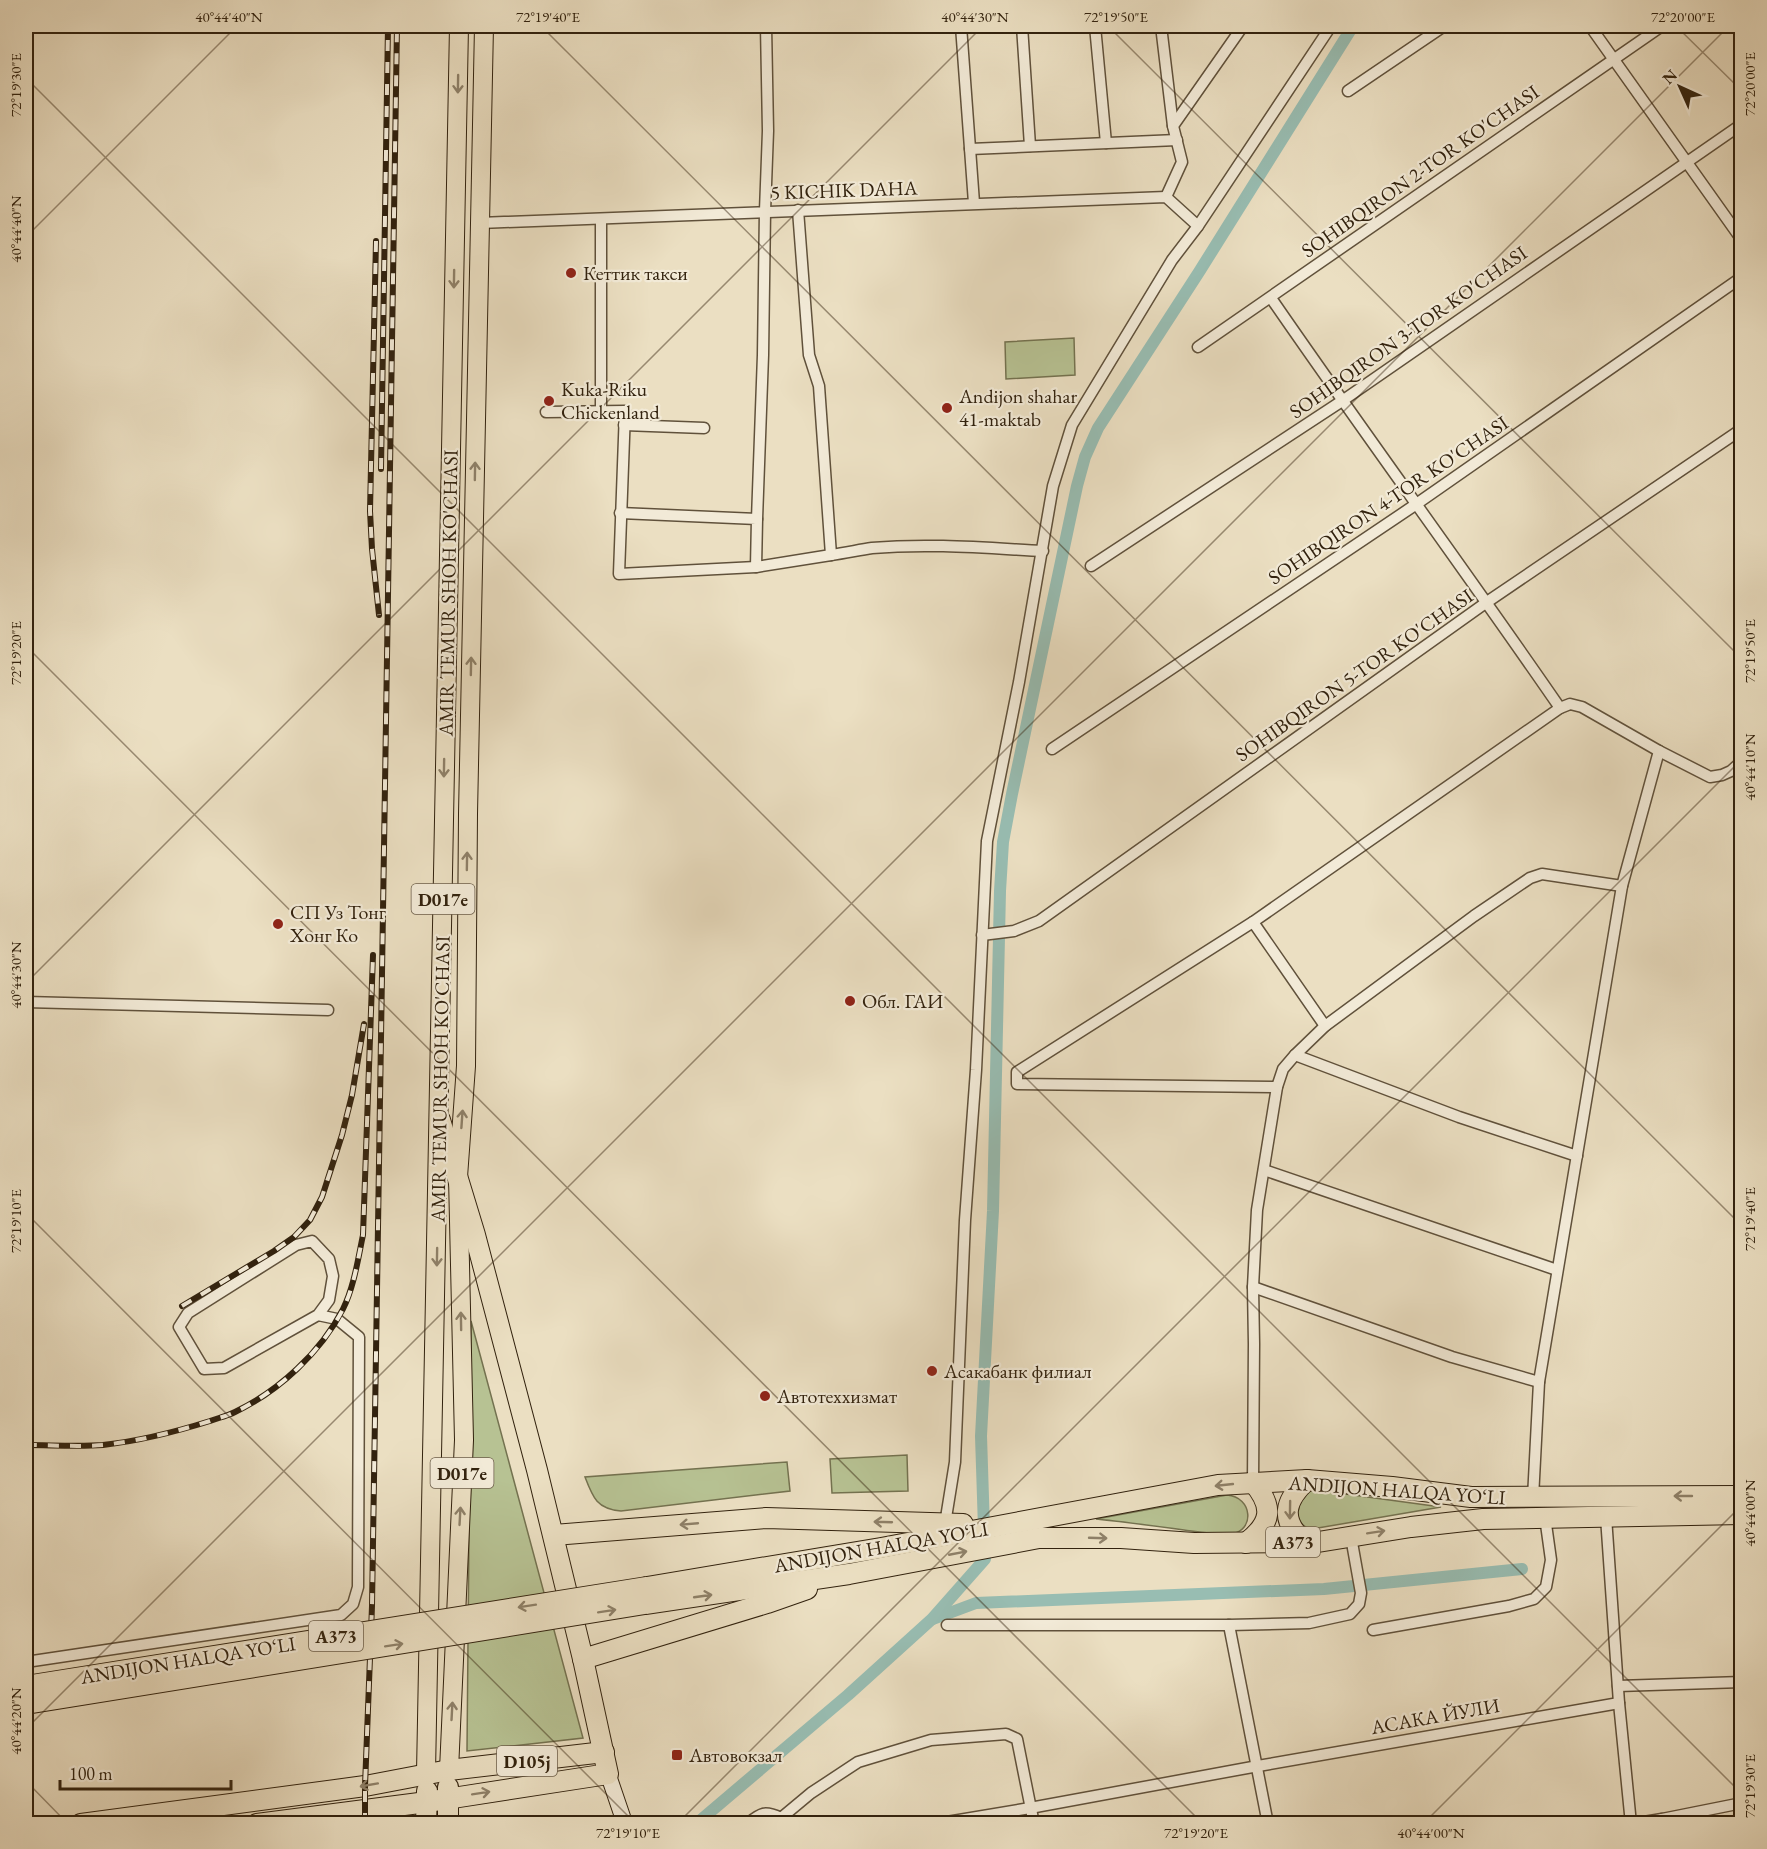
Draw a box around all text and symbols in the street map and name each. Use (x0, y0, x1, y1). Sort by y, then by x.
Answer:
text: 40°44'40"N (195, 7, 263, 26)
text: 72°19'40"E (516, 7, 581, 26)
text: 40°44'30"N (941, 7, 1009, 26)
text: 72°19'50"E (1084, 7, 1149, 26)
text: 72°20'00"E (1651, 7, 1716, 26)
text: 72°20'00"E (1740, 51, 1759, 116)
text: 72°19'30"E (6, 52, 25, 117)
north arrow (1650, 57, 1710, 117)
text: N (1658, 65, 1682, 89)
one-way arrow (452, 73, 464, 93)
street label: SOHIBQIRON 2-TOR KO'CHASI (1296, 79, 1544, 263)
street label: 5 KICHIK DAHA (770, 174, 918, 206)
text: 40°44'40"N (6, 195, 25, 263)
street label: SOHIBQIRON 3-TOR KO'CHASI (1284, 240, 1532, 424)
place label: Кеттик такси (583, 260, 688, 286)
marker: Кеттик такси (564, 266, 578, 280)
one-way arrow (448, 268, 460, 288)
place label: Kuka-Riku Chickenland (561, 376, 661, 425)
place label: Andijon shahar 41-maktab (958, 383, 1077, 432)
marker: Kuka-Riku Chickenland (542, 394, 556, 408)
marker: Andijon shahar 41-maktab (940, 401, 954, 415)
street label: SOHIBQIRON 4-TOR KO'CHASI (1263, 410, 1513, 590)
street label: AMIR TEMUR SHOH KO'CHASI (432, 449, 464, 738)
one-way arrow (469, 462, 480, 482)
street label: SOHIBQIRON 5-TOR KO'CHASI (1230, 583, 1478, 767)
text: 72°19'50"E (1740, 618, 1759, 683)
text: 72°19'20"E (6, 620, 25, 685)
one-way arrow (465, 656, 477, 676)
text: 40°44'10"N (1740, 733, 1759, 801)
one-way arrow (439, 757, 450, 777)
one-way arrow (461, 851, 473, 871)
road number: D017e (412, 884, 474, 914)
place label: СП Уз Тонг Хонг Ко (289, 899, 386, 948)
marker: СП Уз Тонг Хонг Ко (271, 917, 285, 931)
street label: AMIR TEMUR SHOH KO'CHASI (424, 935, 456, 1224)
text: 40°44'30"N (6, 941, 25, 1009)
place label: Обл. ГАИ (862, 988, 943, 1014)
marker: Обл. ГАИ (843, 994, 857, 1008)
one-way arrow (457, 1109, 468, 1129)
text: 72°19'40"E (1740, 1186, 1759, 1251)
text: 72°19'10"E (6, 1188, 25, 1253)
one-way arrow (431, 1246, 443, 1266)
one-way arrow (455, 1312, 467, 1332)
place label: Асакабанк филиал (943, 1358, 1092, 1384)
marker: Асакабанк филиал (925, 1364, 939, 1378)
place label: Автотеххизмат (776, 1383, 897, 1409)
marker: Автотеххизмат (758, 1389, 772, 1403)
road number: D017e (430, 1458, 494, 1488)
street label: ANDIJON HALQA YO‘LI (1287, 1469, 1507, 1511)
text: 40°44'00"N (1740, 1479, 1759, 1547)
one-way arrow (1215, 1480, 1235, 1491)
one-way arrow (1674, 1490, 1694, 1502)
one-way arrow (1284, 1500, 1295, 1519)
one-way arrow (455, 1507, 466, 1527)
street label: ANDIJON HALQA YO‘LI (771, 1515, 991, 1579)
one-way arrow (874, 1516, 894, 1528)
one-way arrow (679, 1519, 699, 1530)
road number: A373 (1266, 1527, 1320, 1557)
one-way arrow (1366, 1527, 1385, 1538)
one-way arrow (1087, 1532, 1107, 1543)
one-way arrow (947, 1548, 967, 1559)
one-way arrow (693, 1590, 713, 1601)
one-way arrow (518, 1601, 538, 1612)
one-way arrow (597, 1605, 617, 1616)
road number: A373 (309, 1621, 363, 1651)
street label: ANDIJON HALQA YO‘LI (78, 1630, 298, 1690)
one-way arrow (384, 1639, 404, 1650)
text: 40°44'20"N (6, 1687, 25, 1755)
street label: АСАКА ЙУЛИ (1368, 1692, 1501, 1740)
one-way arrow (446, 1702, 457, 1722)
place label: Автовокзал (688, 1742, 783, 1768)
road number: D105j (497, 1746, 557, 1776)
marker: Автовокзал (670, 1748, 684, 1762)
scale bar (60, 1753, 231, 1791)
text: 72°19'30"E (1740, 1753, 1759, 1818)
text: 100 m (69, 1762, 113, 1785)
one-way arrow (360, 1780, 379, 1791)
one-way arrow (471, 1788, 491, 1799)
text: 72°19'10"E (596, 1823, 661, 1842)
text: 72°19'20"E (1164, 1823, 1229, 1842)
text: 40°44'00"N (1397, 1823, 1465, 1842)

